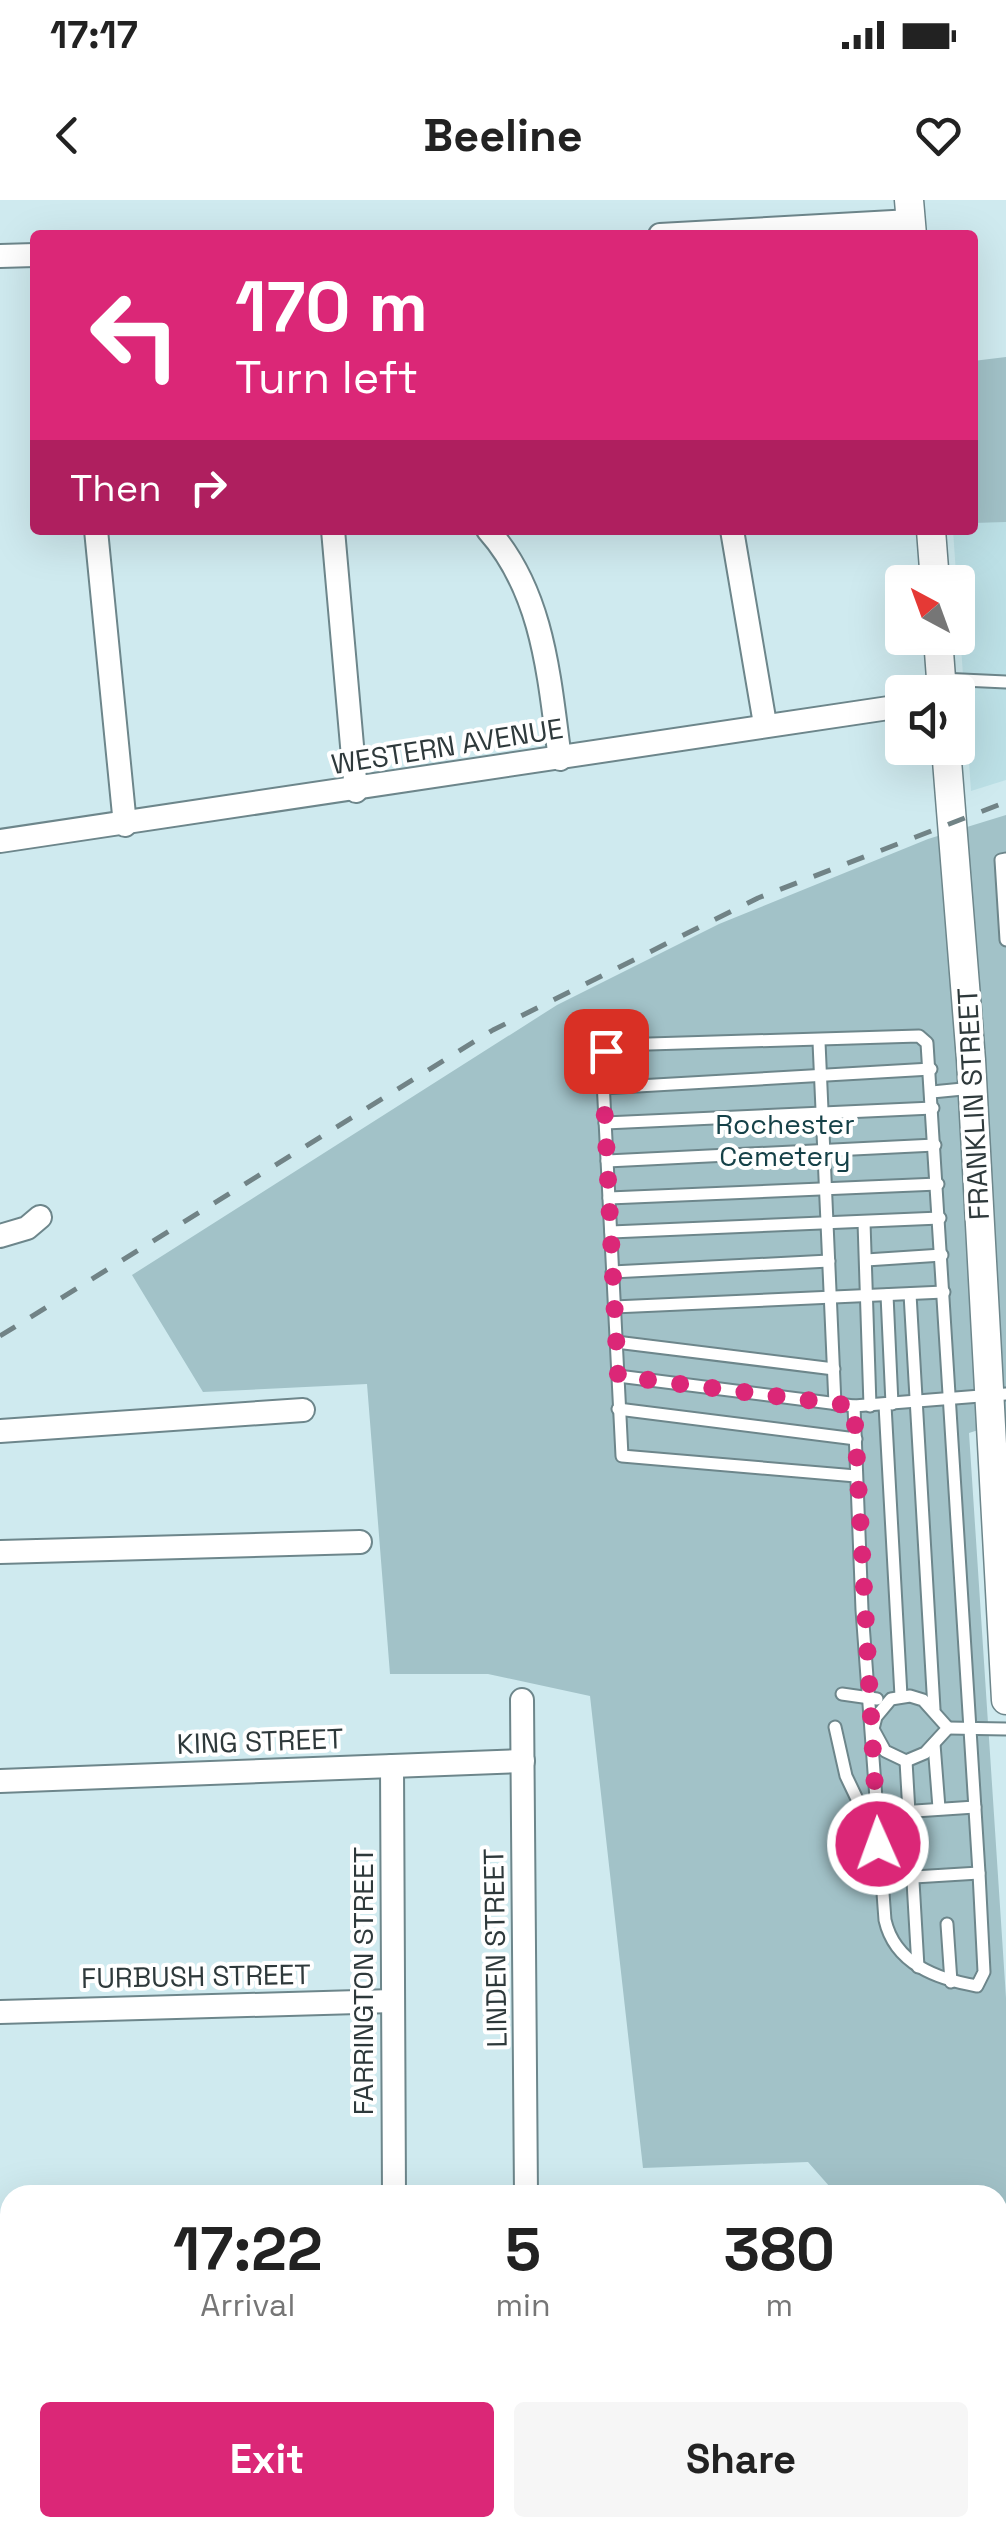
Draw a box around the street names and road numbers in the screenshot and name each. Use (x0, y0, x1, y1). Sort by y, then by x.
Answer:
street label: WESTERN AVENUE (329, 710, 565, 782)
street label: FRANKLIN STREET (949, 987, 997, 1221)
street label: KING STREET (176, 1720, 344, 1762)
street label: FARRINGTON STREET (345, 1847, 381, 2115)
street label: LINDEN STREET (475, 1848, 515, 2048)
street label: FURBUSH STREET (81, 1956, 311, 1996)

